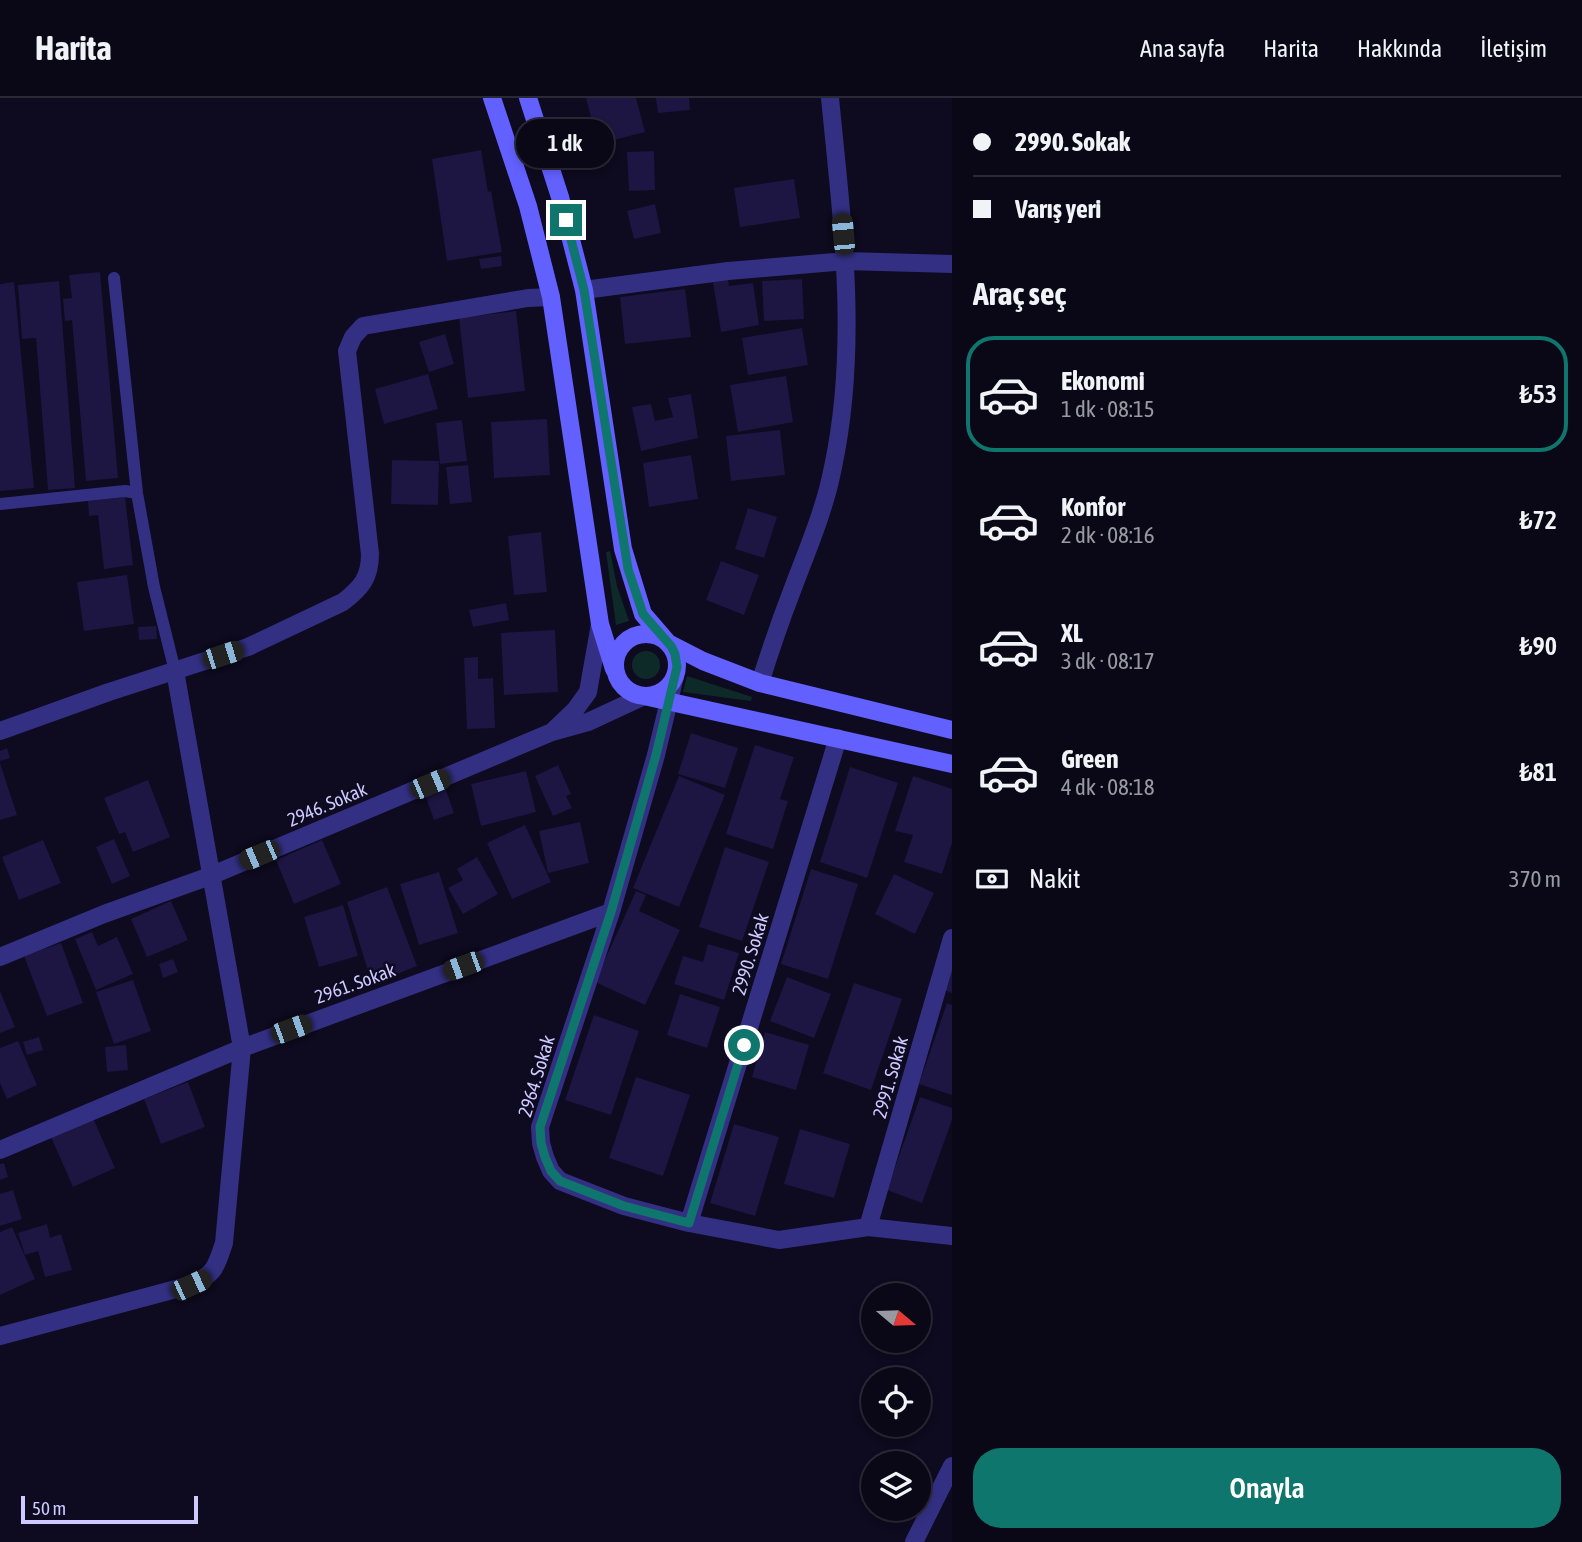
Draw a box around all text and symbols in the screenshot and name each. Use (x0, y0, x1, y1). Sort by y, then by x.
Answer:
text: Harita (35, 29, 112, 67)
text: Ana sayfa (1140, 35, 1225, 62)
text: Harita (1263, 35, 1319, 62)
text: Hakkında (1357, 35, 1442, 62)
text: İletişim (1480, 35, 1547, 62)
callout: 1 dk (517, 118, 615, 167)
text: 2990. Sokak (1015, 127, 1130, 157)
text: 1 dk (548, 130, 582, 156)
text: Varış yeri (1015, 194, 1101, 224)
route end (550, 204, 582, 236)
car (831, 212, 856, 256)
text: Araç seç (973, 275, 1066, 312)
icon: car (977, 363, 1040, 426)
text: Ekonomi (1061, 366, 1145, 396)
text: ₺53 (1520, 379, 1557, 409)
text: 1 dk · 08:15 (1061, 396, 1155, 422)
icon: car (977, 489, 1040, 552)
text: Konfor (1061, 492, 1125, 522)
text: ₺72 (1520, 505, 1557, 535)
text: 2 dk · 08:16 (1061, 522, 1155, 548)
icon: car (977, 615, 1040, 678)
text: XL (1061, 618, 1083, 648)
text: ₺90 (1520, 631, 1557, 661)
car (200, 639, 247, 671)
text: 3 dk · 08:17 (1061, 648, 1155, 674)
icon: car (977, 741, 1040, 804)
text: Green (1061, 744, 1119, 774)
text: ₺81 (1520, 757, 1557, 787)
car (407, 766, 454, 802)
text: 4 dk · 08:18 (1061, 774, 1155, 800)
street label: 2946. Sokak (284, 777, 371, 831)
car (236, 837, 283, 873)
icon: cash (973, 860, 1011, 898)
text: Nakit (1029, 864, 1081, 894)
text: 370 m (1509, 866, 1561, 892)
street label: 2990. Sokak (727, 910, 773, 997)
car (440, 949, 487, 983)
street label: 2961. Sokak (312, 958, 399, 1008)
car (268, 1012, 315, 1046)
route start (728, 1029, 760, 1061)
street label: 2964. Sokak (513, 1032, 559, 1119)
street label: 2991. Sokak (868, 1033, 912, 1120)
car (168, 1267, 215, 1303)
north arrow (861, 1283, 931, 1353)
map controls (861, 1283, 931, 1521)
button: locate (861, 1367, 931, 1437)
button: Onayla (973, 1448, 1561, 1528)
button: layers (861, 1451, 931, 1521)
scale bar (21, 1493, 198, 1525)
text: 50 m (32, 1497, 66, 1519)

